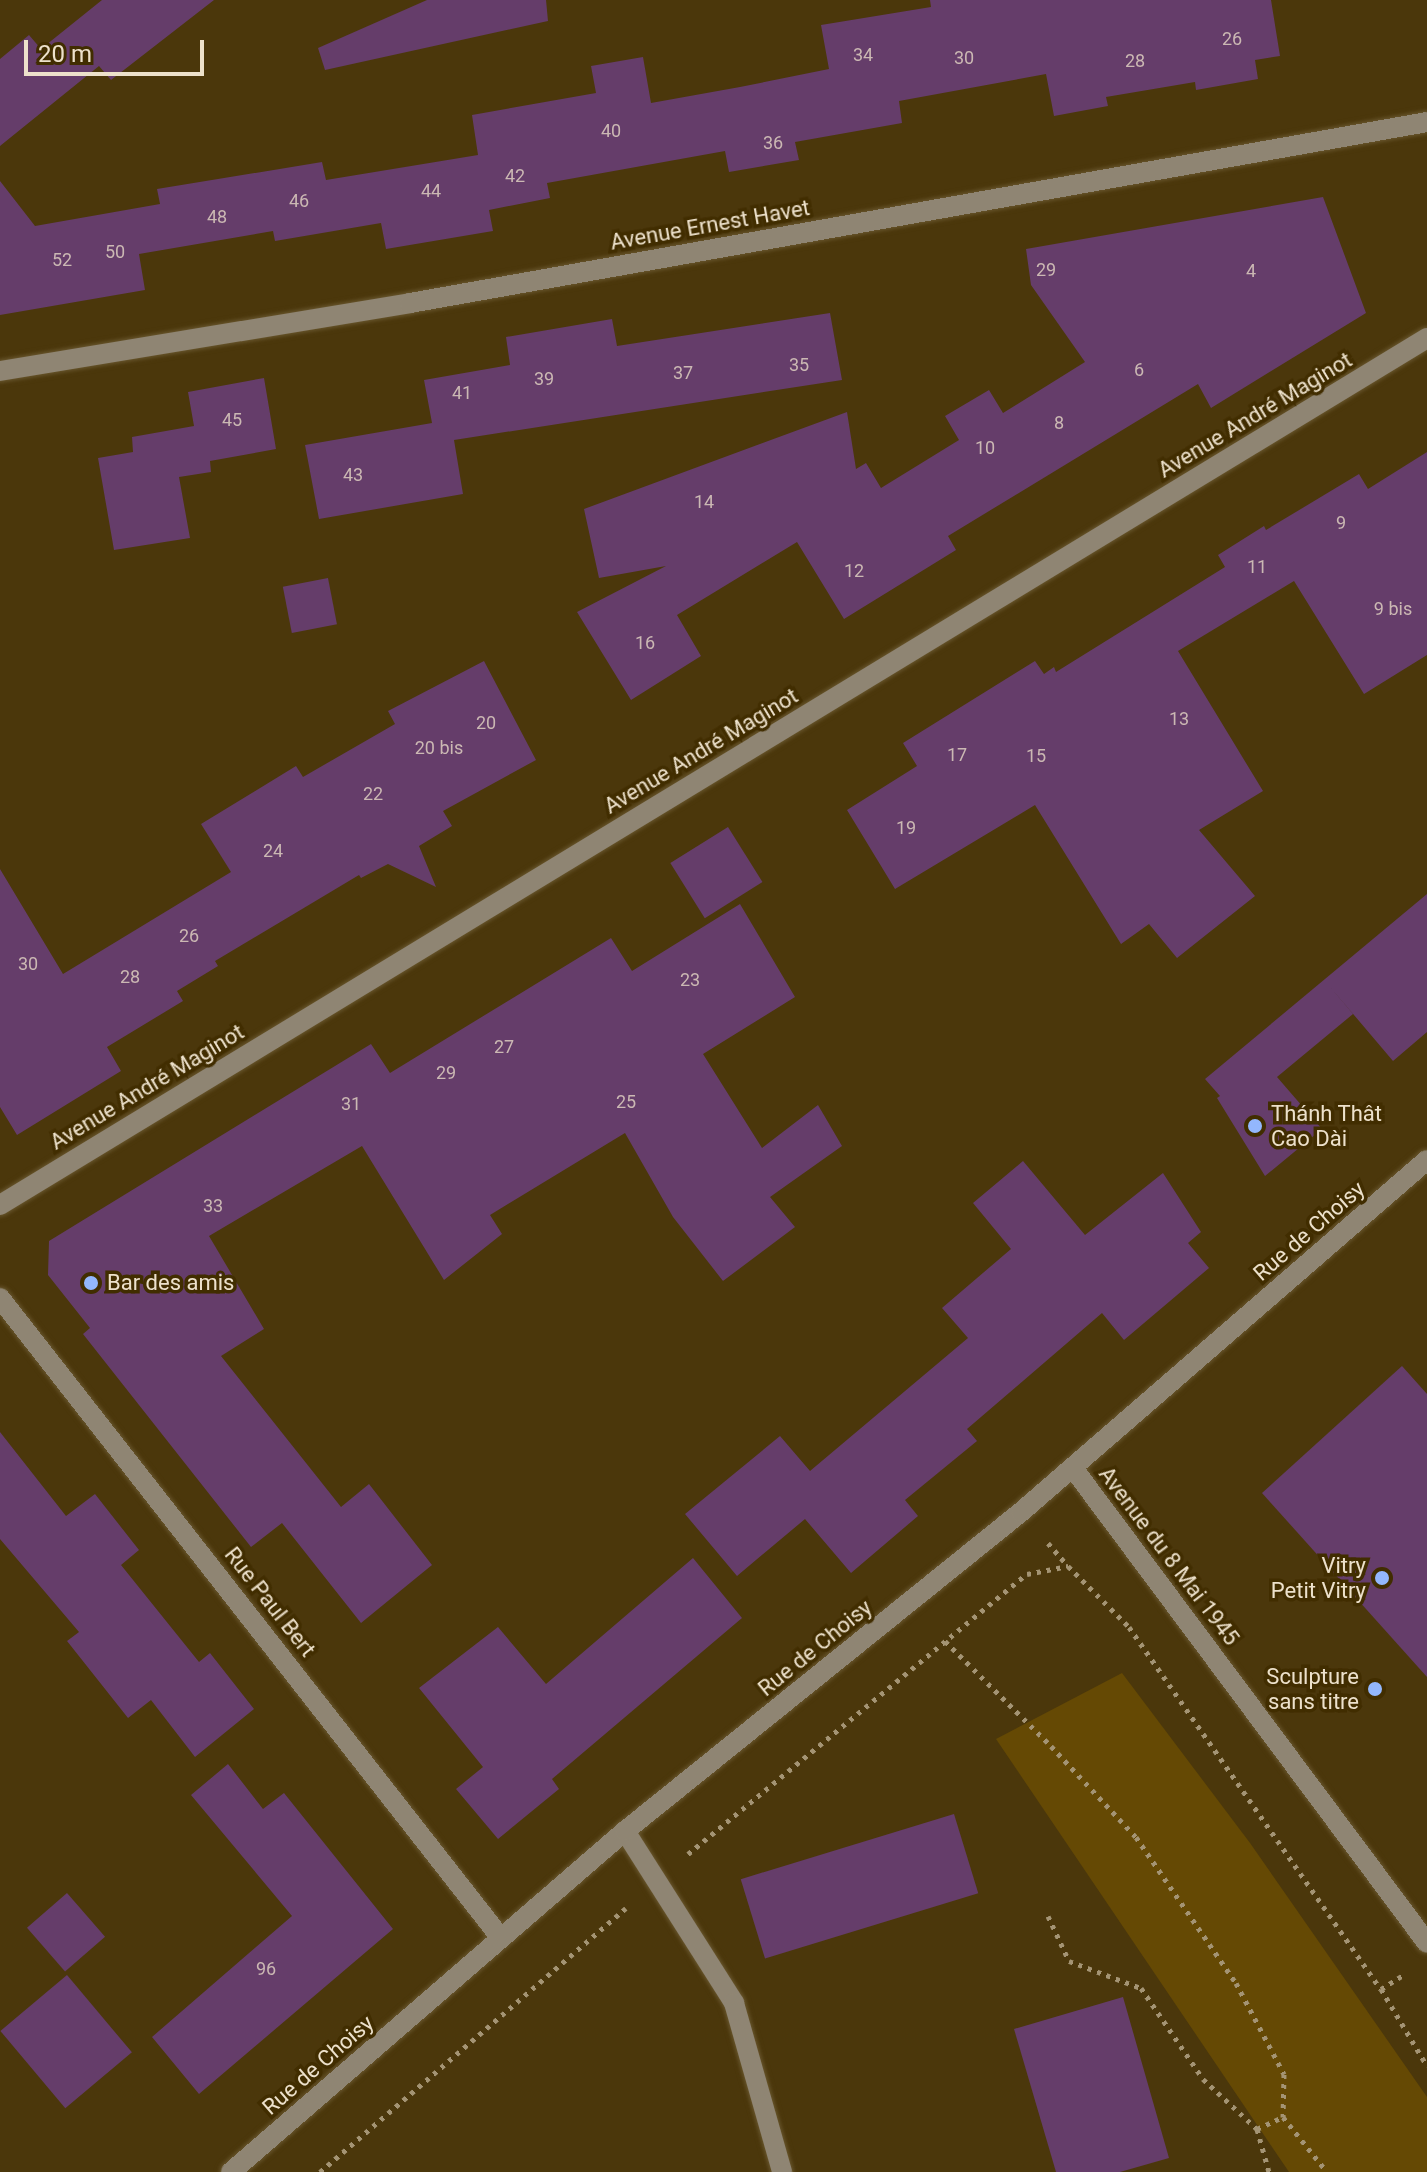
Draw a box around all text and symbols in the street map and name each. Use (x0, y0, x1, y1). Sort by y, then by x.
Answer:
scale bar (28, 24, 208, 74)
house number: 26 (1222, 28, 1242, 50)
text: 20 m (38, 40, 92, 68)
house number: 34 (853, 44, 873, 66)
house number: 30 (954, 47, 974, 69)
house number: 28 (1125, 50, 1145, 72)
house number: 40 (601, 120, 621, 142)
house number: 36 (763, 132, 783, 154)
house number: 42 (505, 165, 525, 187)
house number: 44 (421, 180, 441, 202)
house number: 46 (289, 190, 309, 212)
street label: Avenue Ernest Havet (608, 194, 812, 256)
house number: 48 (207, 206, 227, 228)
house number: 50 (105, 241, 125, 263)
house number: 52 (52, 249, 72, 271)
house number: 29 (1036, 259, 1056, 281)
house number: 4 (1246, 260, 1256, 282)
street label: Avenue André Maginot (1153, 347, 1357, 483)
house number: 35 (789, 354, 809, 376)
house number: 6 (1134, 359, 1144, 381)
house number: 37 (673, 362, 693, 384)
house number: 39 (534, 368, 554, 390)
house number: 41 (452, 382, 472, 404)
house number: 45 (222, 409, 242, 431)
house number: 8 (1054, 412, 1064, 434)
house number: 10 (975, 437, 995, 459)
house number: 43 (343, 464, 363, 486)
house number: 14 (694, 491, 714, 513)
house number: 9 (1336, 512, 1346, 534)
house number: 11 (1247, 556, 1267, 578)
house number: 12 (844, 560, 864, 582)
house number: 9 bis (1374, 598, 1412, 620)
house number: 16 (635, 632, 655, 654)
street label: Avenue André Maginot (599, 683, 803, 819)
house number: 13 (1169, 708, 1189, 730)
house number: 20 (476, 712, 496, 734)
house number: 20 bis (415, 737, 463, 759)
house number: 17 (947, 744, 967, 766)
house number: 15 (1026, 745, 1046, 767)
house number: 22 (363, 783, 383, 805)
house number: 19 (896, 817, 916, 839)
house number: 24 (263, 840, 283, 862)
house number: 26 (179, 925, 199, 947)
house number: 30 (18, 953, 38, 975)
house number: 28 (120, 966, 140, 988)
house number: 23 (680, 969, 700, 991)
street label: Avenue André Maginot (45, 1019, 249, 1155)
house number: 27 (494, 1036, 514, 1058)
house number: 29 (436, 1062, 456, 1084)
house number: 25 (616, 1091, 636, 1113)
house number: 31 (341, 1093, 361, 1115)
place label: Thánh Thât Cao Dài (1271, 1100, 1382, 1152)
marker: Thánh Thât Cao Dài (1246, 1117, 1264, 1135)
street label: Rue de Choisy (1248, 1176, 1370, 1286)
house number: 33 (203, 1195, 223, 1217)
place label: Bar des amis (107, 1270, 234, 1296)
marker: Bar des amis (82, 1274, 100, 1292)
street label: Avenue du 8 Mai 1945 (1093, 1462, 1245, 1650)
street label: Rue Paul Bert (219, 1542, 321, 1662)
place label: Vitry Petit Vitry (1271, 1552, 1366, 1604)
marker: Vitry Petit Vitry (1373, 1569, 1391, 1587)
street label: Rue de Choisy (753, 1594, 877, 1702)
place label: Sculpture sans titre (1266, 1663, 1359, 1714)
marker: Sculpture sans titre (1366, 1680, 1384, 1698)
house number: 96 (256, 1958, 276, 1980)
street label: Rue de Choisy (257, 2010, 379, 2120)

